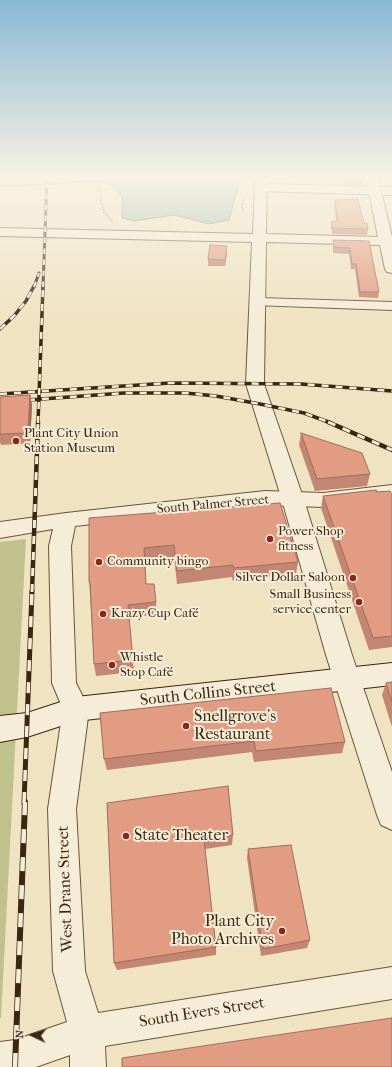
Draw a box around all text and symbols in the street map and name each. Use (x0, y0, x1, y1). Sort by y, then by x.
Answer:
place label: Plant City Union Station Museum (24, 426, 119, 457)
marker: Plant City Union Station Museum (11, 436, 21, 446)
street label: South Palmer Street (156, 492, 270, 518)
place label: Power Shop fitness (278, 524, 344, 555)
marker: Power Shop fitness (265, 534, 275, 544)
place label: Community bingo (107, 554, 208, 570)
marker: Community bingo (94, 557, 104, 567)
place label: Silver Dollar Saloon (235, 570, 345, 586)
marker: Silver Dollar Saloon (348, 573, 358, 583)
place label: Small Business service center (270, 587, 351, 618)
marker: Small Business service center (354, 597, 364, 607)
place label: Krazy Cup Café (111, 606, 199, 622)
marker: Krazy Cup Café (98, 609, 108, 619)
place label: Whistle Stop Café (120, 650, 173, 681)
marker: Whistle Stop Café (107, 660, 117, 670)
street label: South Collins Street (139, 677, 277, 711)
place label: Snellgrove's Restaurant (194, 707, 276, 745)
marker: Snellgrove's Restaurant (181, 721, 191, 731)
street label: West Drane Street (54, 825, 78, 953)
place label: State Theater (134, 826, 228, 846)
marker: State Theater (121, 831, 131, 841)
place label: Plant City Photo Archives (171, 912, 274, 950)
marker: Plant City Photo Archives (277, 926, 287, 936)
street label: South Evers Street (138, 994, 266, 1032)
north arrow (12, 1015, 52, 1055)
text: N (13, 1030, 26, 1039)

